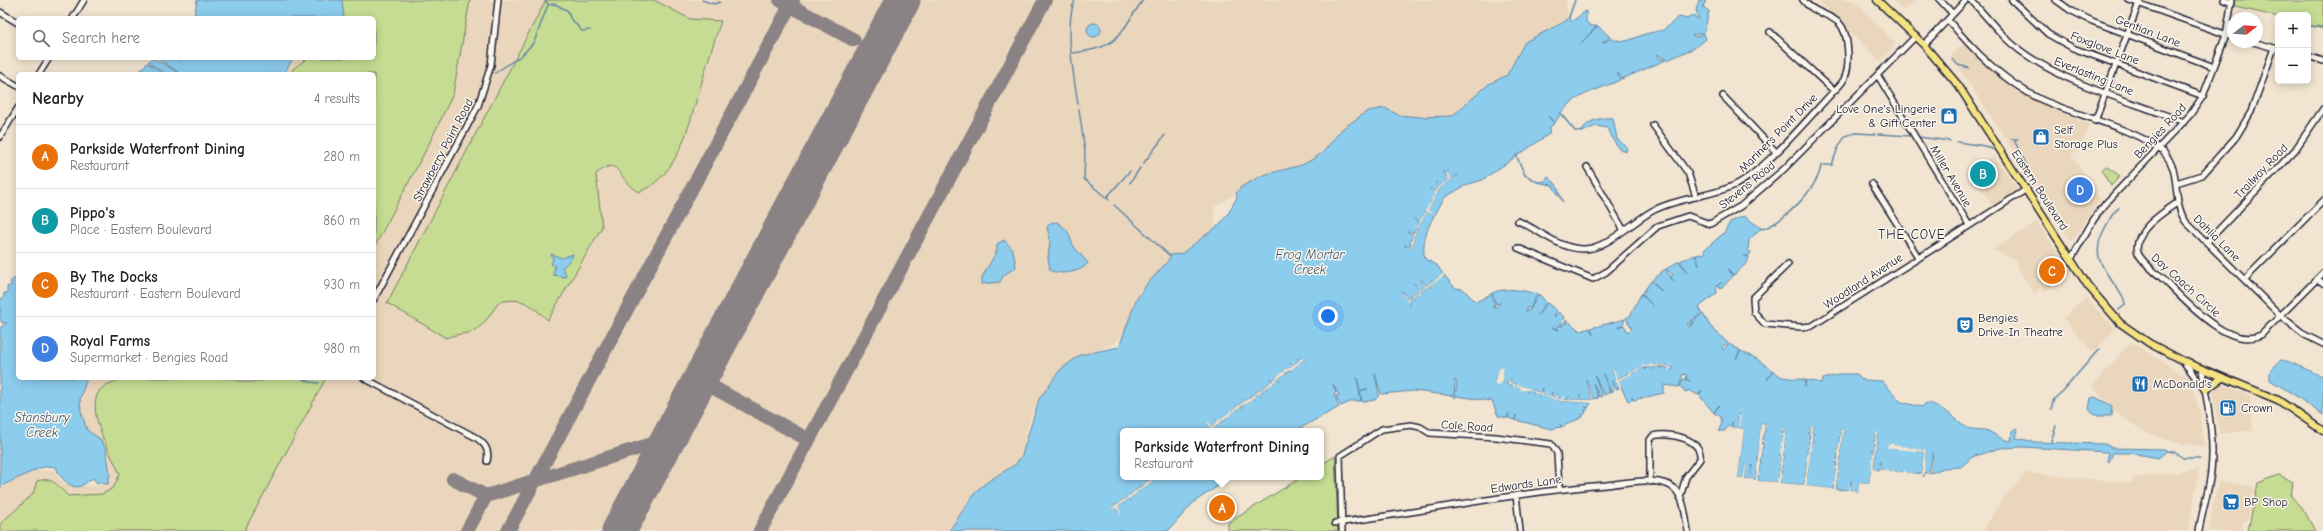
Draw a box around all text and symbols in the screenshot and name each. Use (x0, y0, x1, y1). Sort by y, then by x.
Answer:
street label: Gentian Lane (2113, 12, 2183, 50)
north arrow (2227, 12, 2263, 48)
map controls (2275, 12, 2311, 84)
button: + (2275, 12, 2311, 48)
search box (16, 16, 376, 60)
icon: search (30, 27, 52, 49)
street label: Foxglove Lane (2069, 28, 2141, 68)
text: Search here (62, 29, 140, 47)
button: − (2275, 48, 2311, 84)
street label: Everlasting Lane (2052, 54, 2136, 98)
text: Nearby (32, 89, 83, 108)
text: 4 results (314, 91, 360, 106)
street label: Mariners Point Drive (1736, 91, 1820, 175)
street label: Strawberry Point Road (410, 96, 476, 204)
street label: Bengies Road (2131, 101, 2189, 161)
place label: Love One's Lingerie & Gift Center (1836, 102, 1936, 130)
shop icon: Love One's Lingerie & Gift Center (1939, 106, 1959, 126)
place label: Self Storage Plus (2054, 123, 2118, 151)
shop icon: Self Storage Plus (2031, 127, 2051, 147)
text: Parkside Waterfront Dining (70, 140, 245, 158)
street label: Trailway Road (2231, 141, 2291, 201)
street label: Miller Avenue (1927, 143, 1975, 209)
street label: Eastern Boulevard (2009, 147, 2071, 233)
text: A (41, 149, 49, 164)
text: 280 m (323, 149, 360, 164)
text: Restaurant (70, 158, 129, 173)
street label: Stevens Road (1716, 158, 1778, 212)
pin: B (1970, 159, 1996, 189)
pin: D (2067, 175, 2093, 205)
text: Pippo's (70, 204, 115, 222)
street label: Dahlia Lane (2191, 212, 2243, 264)
text: B (41, 213, 49, 228)
text: 860 m (323, 213, 360, 228)
text: Place · Eastern Boulevard (70, 222, 212, 237)
district label: THE COVE (1878, 227, 1946, 242)
water label: Frog Mortar Creek (1276, 247, 1345, 277)
street label: Woodland Avenue (1821, 250, 1905, 312)
street label: Day Coach Circle (2149, 250, 2223, 320)
pin: C (2039, 256, 2065, 286)
text: By The Docks (70, 268, 158, 286)
text: C (41, 277, 49, 292)
text: 930 m (324, 277, 360, 292)
text: Restaurant · Eastern Boulevard (70, 286, 241, 301)
your location (1318, 306, 1338, 326)
place label: Bengies Drive-In Theatre (1978, 311, 2063, 339)
theatre icon: Bengies Drive-In Theatre (1955, 315, 1975, 335)
text: Royal Farms (70, 332, 150, 350)
text: D (41, 341, 49, 356)
text: 980 m (323, 341, 360, 356)
text: Supermarket · Bengies Road (70, 350, 228, 365)
restaurant icon: McDonald's (2130, 374, 2150, 394)
place label: McDonald's (2153, 377, 2212, 391)
fuel station icon: Crown (2218, 398, 2238, 418)
place label: Crown (2241, 401, 2273, 415)
water label: Stansbury Creek (14, 410, 71, 440)
street label: Cole Road (1440, 417, 1494, 435)
popup (1120, 428, 1324, 480)
text: Parkside Waterfront Dining (1134, 438, 1310, 456)
text: Restaurant (1134, 456, 1193, 471)
street label: Edwards Lane (1490, 472, 1562, 496)
supermarket icon: BP Shop (2221, 492, 2241, 512)
pin: A (1209, 493, 1235, 523)
place label: BP Shop (2244, 495, 2288, 509)

